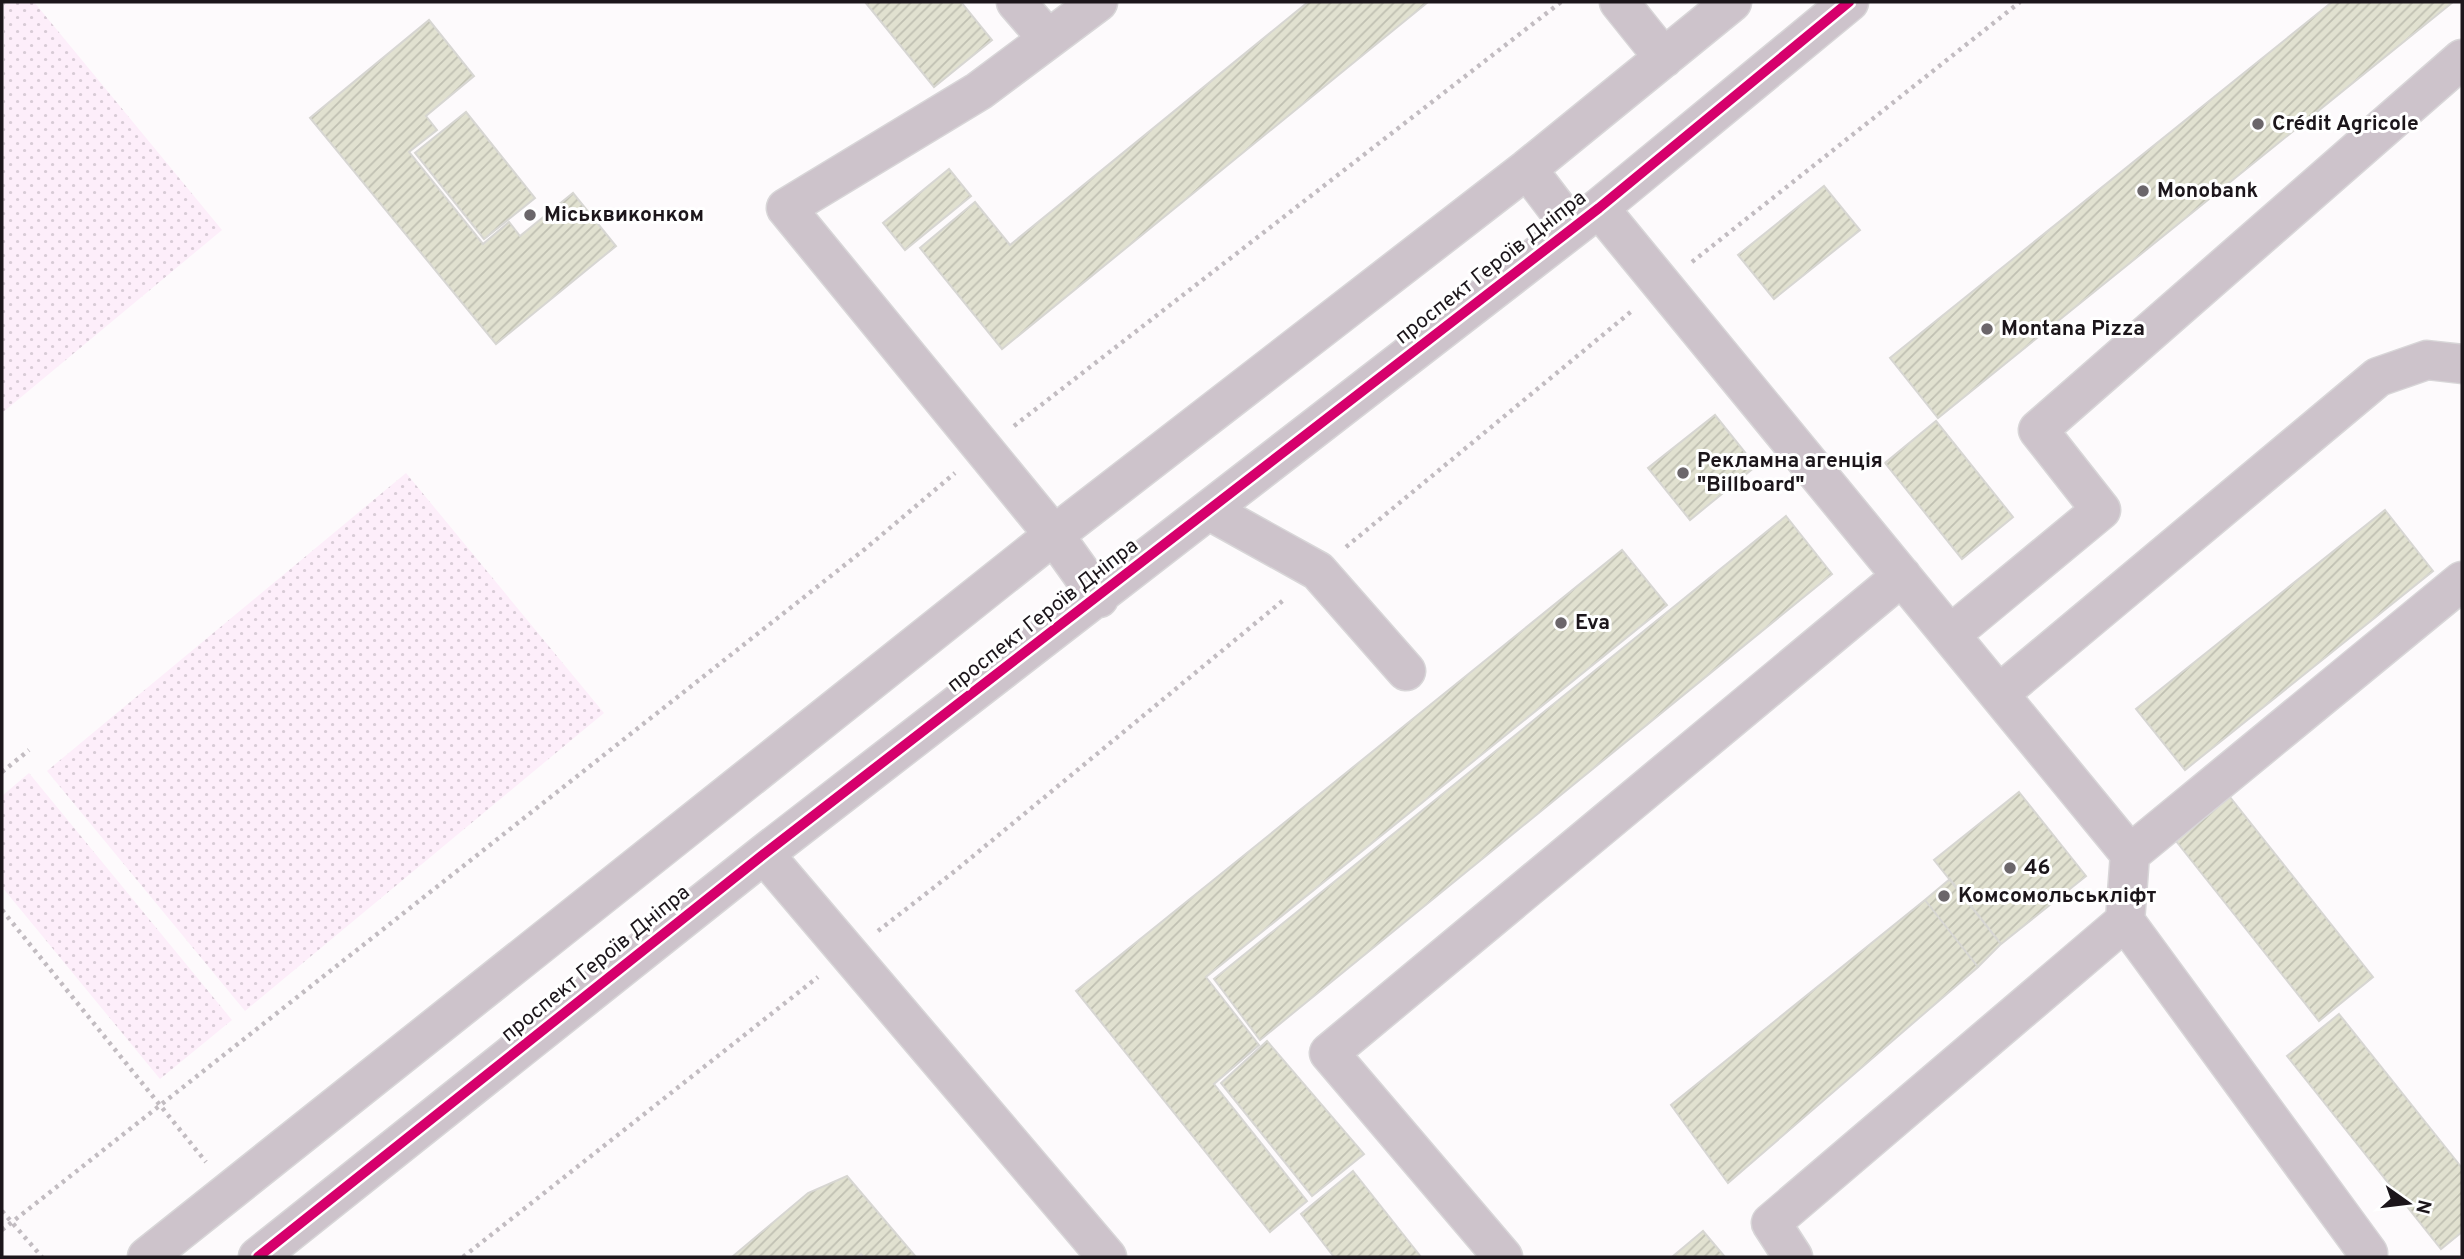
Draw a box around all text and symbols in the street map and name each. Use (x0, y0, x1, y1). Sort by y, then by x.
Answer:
place label: Crédit Agricole (2272, 111, 2419, 138)
marker: Crédit Agricole (2250, 116, 2266, 132)
place label: Monobank (2157, 178, 2259, 205)
marker: Monobank (2135, 183, 2151, 199)
street label: проспект Героїв Дніпра (1390, 185, 1592, 351)
place label: Міськвиконком (544, 202, 704, 229)
marker: Міськвиконком (522, 207, 538, 223)
place label: Montana Pizza (2001, 316, 2145, 343)
marker: Montana Pizza (1979, 321, 1995, 337)
place label: Рекламна агенція "Billboard" (1697, 448, 1883, 499)
marker: Рекламна агенція "Billboard" (1675, 465, 1691, 481)
street label: проспект Героїв Дніпра (942, 533, 1144, 699)
place label: Eva (1575, 610, 1610, 637)
marker: Eva (1553, 615, 1569, 631)
place label: 46 (2024, 855, 2050, 882)
marker: 46 (2002, 860, 2018, 876)
street label: проспект Героїв Дніпра (496, 879, 696, 1049)
place label: Комсомольськліфт (1958, 883, 2157, 910)
marker: Комсомольськліфт (1936, 888, 1952, 904)
north arrow (2373, 1168, 2443, 1238)
text: N (2409, 1197, 2436, 1216)

